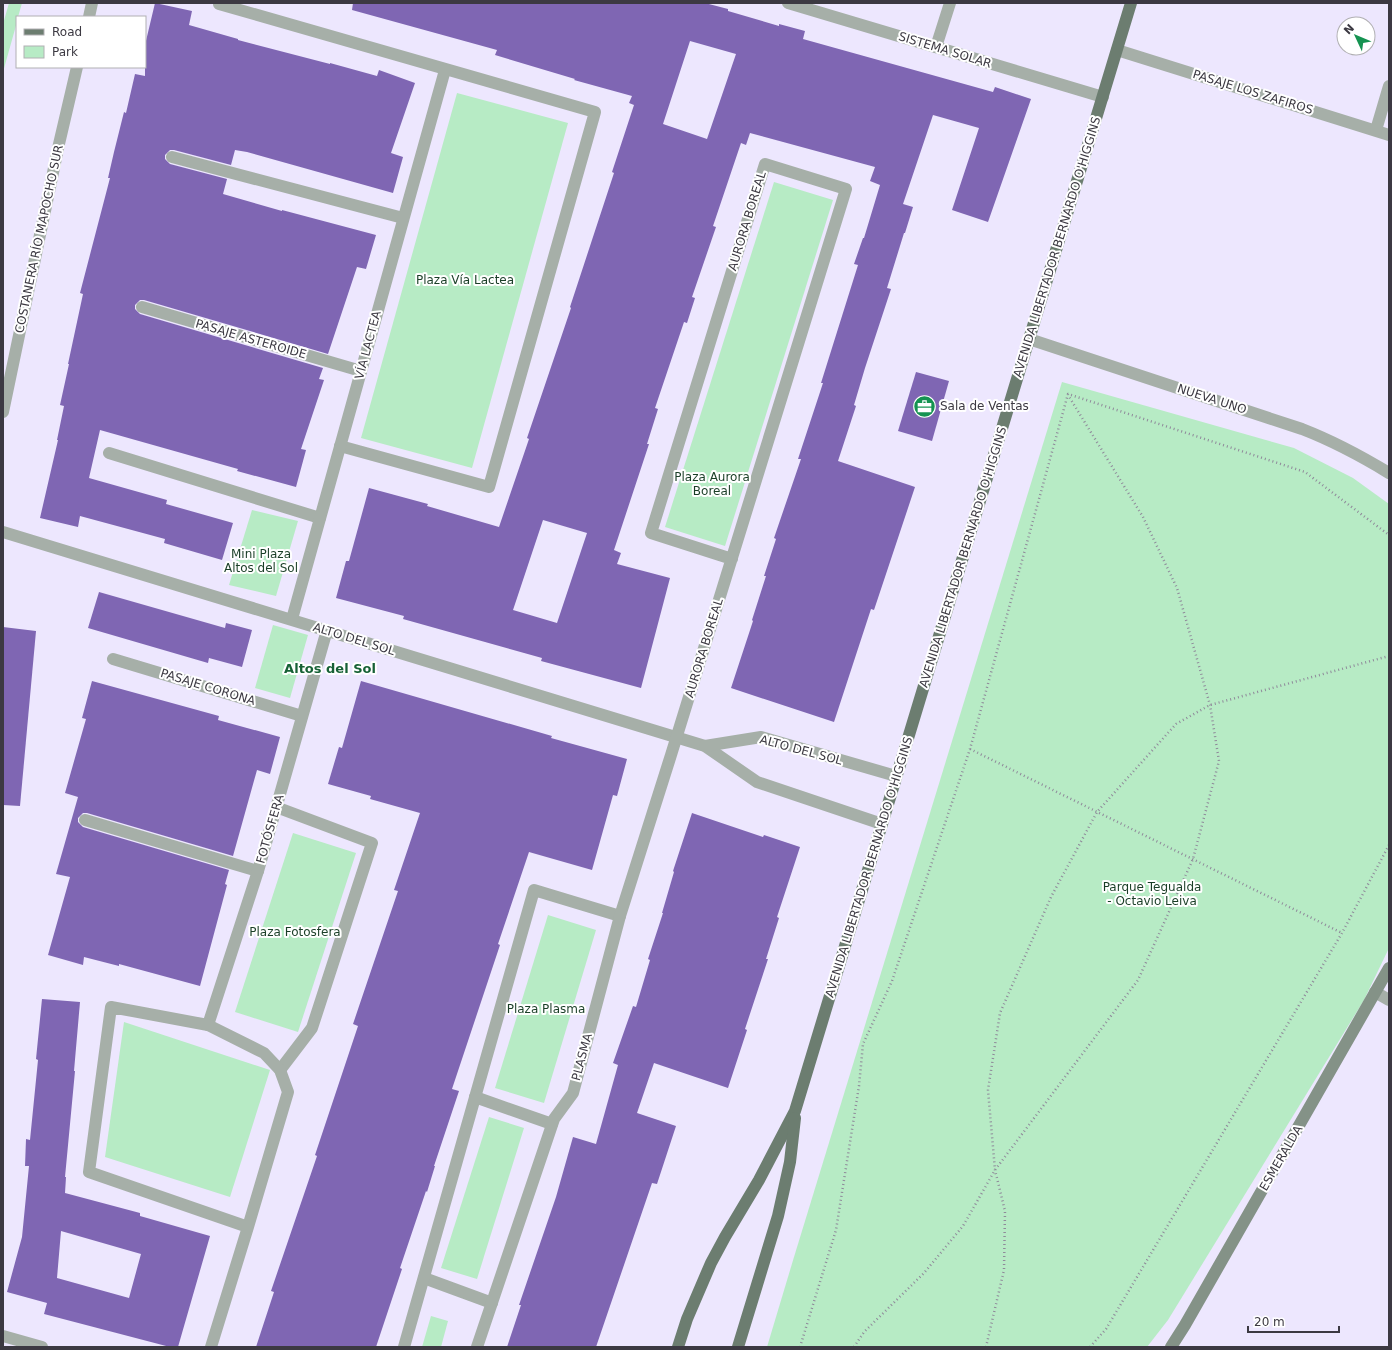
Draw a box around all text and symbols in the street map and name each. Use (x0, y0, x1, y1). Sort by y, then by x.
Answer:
legend (16, 16, 146, 68)
north arrow (1336, 16, 1376, 56)
text: N (1341, 22, 1357, 37)
text: Road (52, 25, 82, 39)
street label: SISTEMA SOLAR (897, 29, 993, 71)
text: Park (52, 45, 78, 59)
street label: PASAJE LOS ZAFIROS (1191, 67, 1315, 117)
street label: AVENIDA LIBERTADOR BERNARDO O'HIGGINS (1011, 115, 1103, 379)
street label: COSTANERA RÍO MAPOCHO SUR (11, 143, 66, 334)
street label: AURORA BOREAL (725, 169, 769, 272)
park label: Plaza Vía Lactea (416, 273, 514, 287)
street label: VÍA LACTEA (351, 308, 384, 381)
street label: PASAJE ASTEROIDE (194, 316, 308, 362)
street label: NUEVA UNO (1176, 381, 1248, 417)
office icon: Sala de Ventas (911, 393, 937, 419)
place label: Sala de Ventas (940, 399, 1029, 413)
street label: AVENIDA LIBERTADOR BERNARDO O'HIGGINS (917, 425, 1009, 689)
park label: Plaza Aurora Boreal (674, 470, 750, 498)
park label: Mini Plaza Altos del Sol (224, 547, 298, 575)
street label: AURORA BOREAL (682, 596, 726, 699)
street label: ALTO DEL SOL (311, 620, 397, 658)
district label: Altos del Sol (284, 661, 376, 676)
street label: PASAJE CORONA (159, 666, 258, 708)
street label: ALTO DEL SOL (758, 732, 844, 768)
street label: AVENIDA LIBERTADOR BERNARDO O'HIGGINS (823, 735, 915, 999)
street label: FOTÓSFERA (252, 792, 287, 865)
park label: Parque Tegualda - Octavio Leiva (1103, 880, 1201, 908)
park label: Plaza Fotosfera (249, 925, 341, 939)
park label: Plaza Plasma (507, 1002, 585, 1016)
street label: PLASMA (569, 1031, 595, 1082)
street label: ESMERALDA (1257, 1122, 1306, 1193)
scale bar (1248, 1308, 1339, 1334)
text: 20 m (1254, 1315, 1285, 1329)

